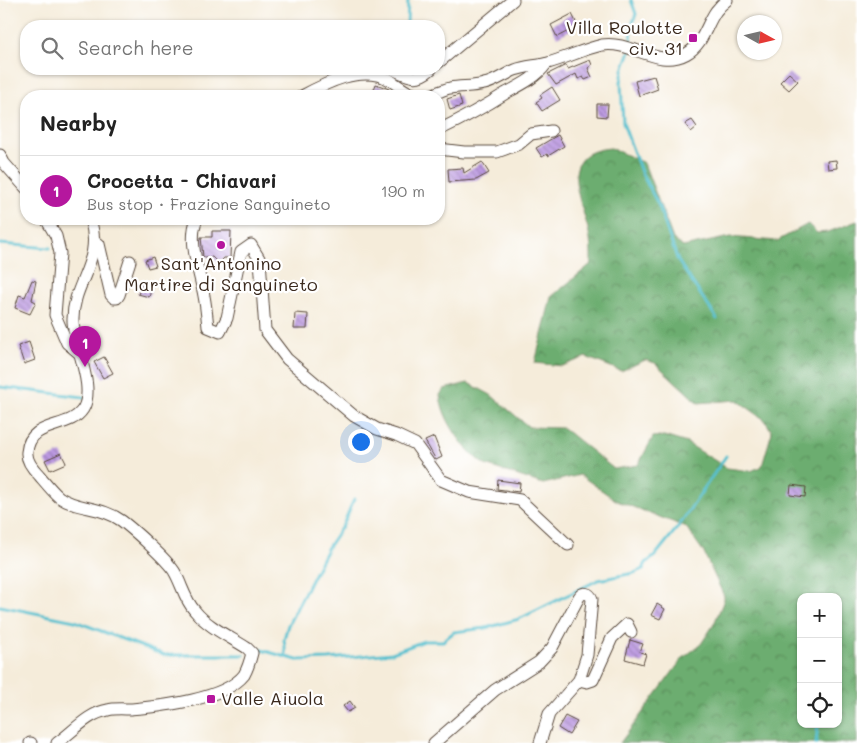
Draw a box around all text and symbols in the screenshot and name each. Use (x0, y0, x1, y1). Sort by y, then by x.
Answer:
place label: Villa Roulotte civ. 31 (566, 15, 683, 60)
north arrow (737, 15, 782, 60)
search box (20, 20, 445, 75)
marker: Villa Roulotte civ. 31 (687, 32, 699, 44)
icon: search (38, 34, 66, 62)
text: Search here (78, 35, 194, 60)
text: Nearby (40, 109, 117, 136)
text: Crocetta - Chiavari (87, 168, 277, 193)
text: 1 (52, 180, 60, 201)
text: 190 m (381, 180, 425, 201)
text: Bus stop · Frazione Sanguineto (87, 193, 330, 214)
marker: Sant'Antonino Martire di Sanguineto (215, 239, 227, 251)
place label: Sant'Antonino Martire di Sanguineto (124, 251, 318, 296)
pin: 1 (69, 326, 101, 367)
your location (348, 429, 374, 455)
map controls (797, 593, 842, 728)
button: + (797, 593, 842, 638)
button: − (797, 638, 842, 683)
button: locate (797, 683, 842, 728)
place label: Valle Aiuola (221, 686, 324, 710)
marker: Valle Aiuola (205, 693, 217, 705)

